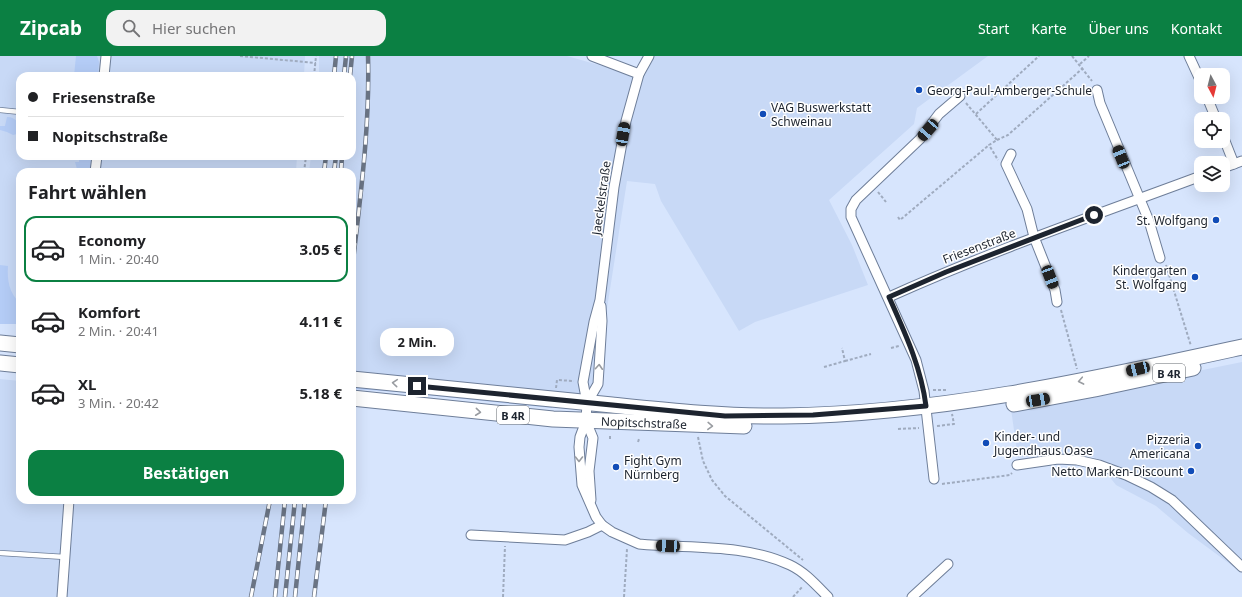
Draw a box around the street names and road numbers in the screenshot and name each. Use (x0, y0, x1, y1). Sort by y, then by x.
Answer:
street label: Jaeckelstraße (587, 160, 615, 237)
street label: Friesenstraße (940, 224, 1018, 268)
road number: B 4R (1153, 364, 1185, 382)
road number: B 4R (497, 406, 529, 424)
street label: Nopitschstraße (601, 412, 687, 432)

